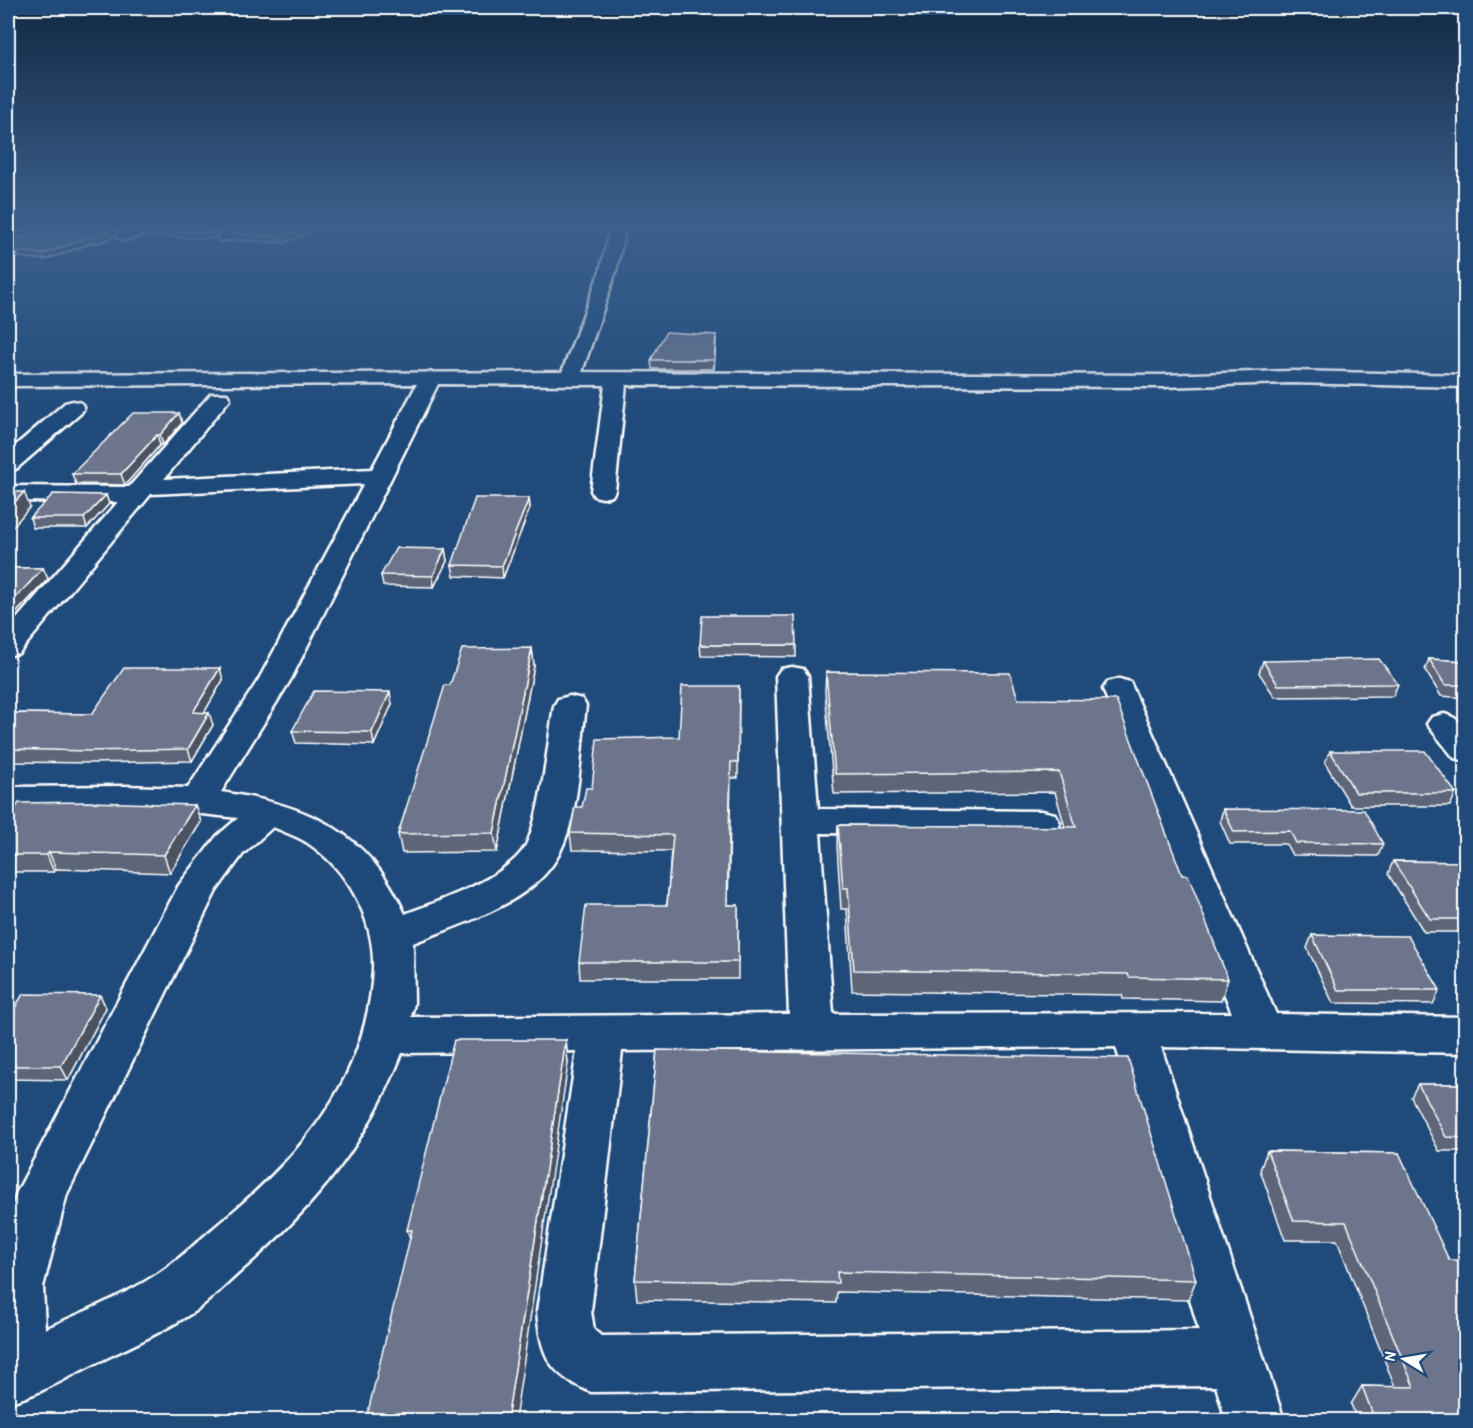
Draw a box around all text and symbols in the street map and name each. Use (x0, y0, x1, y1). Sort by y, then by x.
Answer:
north arrow (1374, 1329, 1434, 1389)
text: N (1378, 1349, 1401, 1362)

